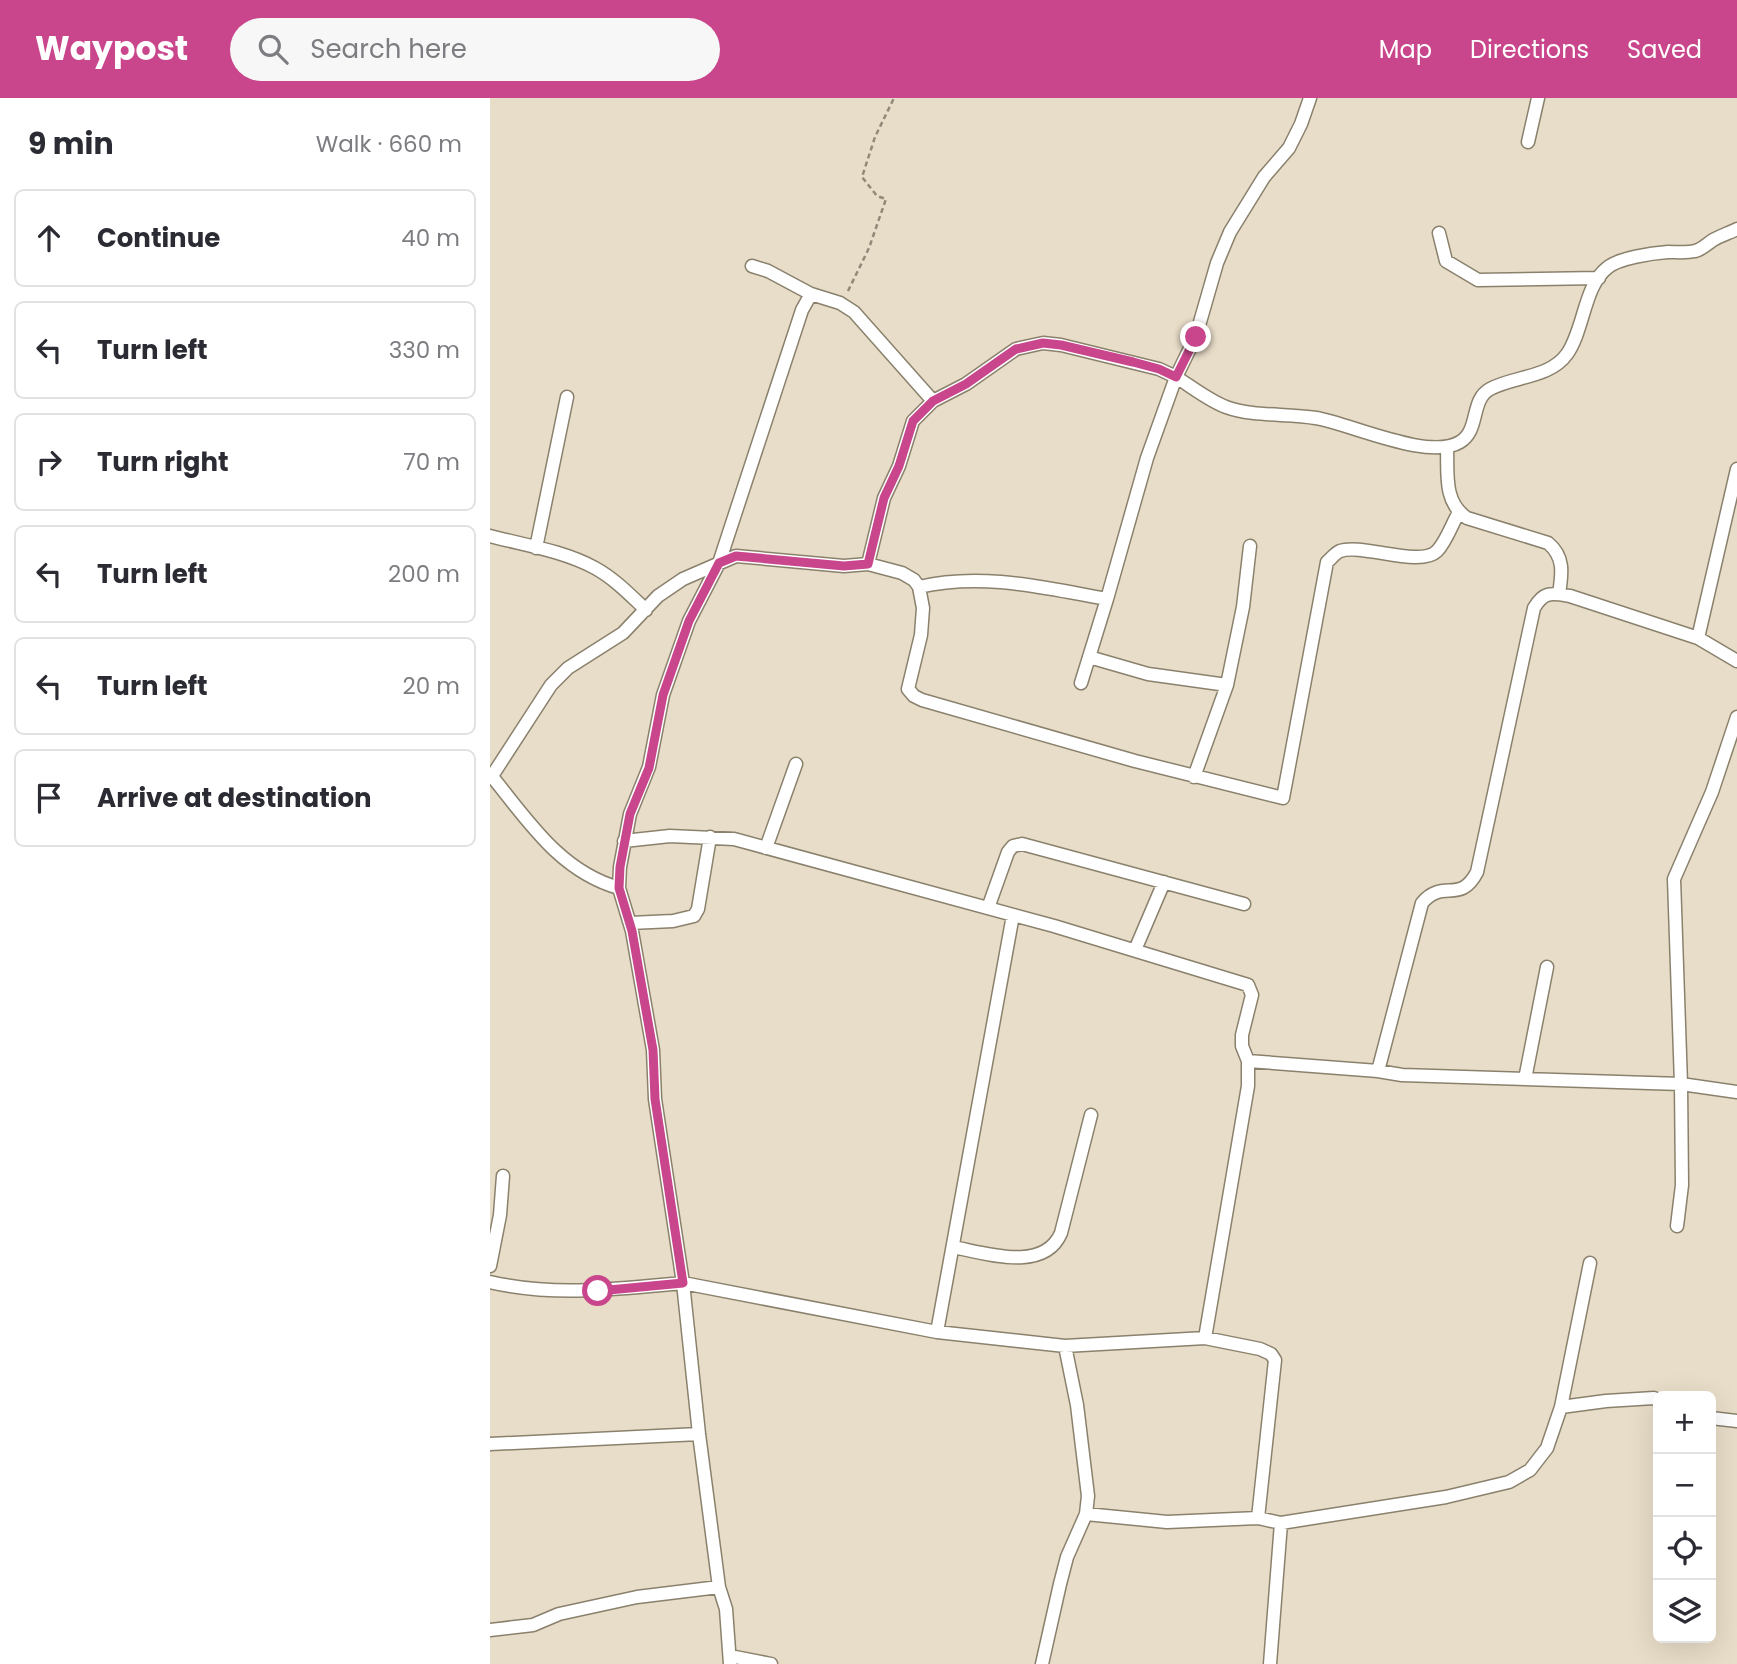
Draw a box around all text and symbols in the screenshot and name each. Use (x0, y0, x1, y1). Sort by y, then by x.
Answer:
search box (230, 18, 720, 81)
text: Waypost (35, 25, 188, 72)
icon: search (254, 30, 292, 68)
text: Search here (310, 31, 467, 67)
text: Map (1379, 33, 1432, 66)
text: Directions (1470, 33, 1589, 66)
text: Saved (1627, 33, 1702, 66)
text: 9 min (28, 122, 114, 165)
text: Walk · 660 m (316, 128, 462, 160)
icon: ahead (30, 219, 68, 257)
text: Continue (97, 220, 220, 256)
text: 40 m (401, 222, 460, 254)
route end (1180, 321, 1211, 352)
icon: left (30, 331, 68, 369)
text: Turn left (97, 332, 208, 368)
text: 330 m (389, 334, 460, 366)
icon: right (30, 443, 68, 481)
text: Turn right (97, 444, 229, 480)
text: 70 m (403, 446, 460, 478)
icon: left (30, 555, 68, 593)
text: Turn left (97, 556, 208, 592)
text: 200 m (388, 558, 460, 590)
icon: left (30, 667, 68, 705)
text: Turn left (97, 668, 208, 704)
text: 20 m (402, 670, 460, 702)
icon: arrive (30, 779, 68, 817)
text: Arrive at destination (97, 780, 372, 816)
route start (582, 1275, 613, 1306)
map controls (1653, 1391, 1716, 1643)
button: + (1653, 1391, 1716, 1454)
button: − (1653, 1454, 1716, 1517)
button: locate (1653, 1517, 1716, 1580)
button: layers (1653, 1580, 1716, 1643)

